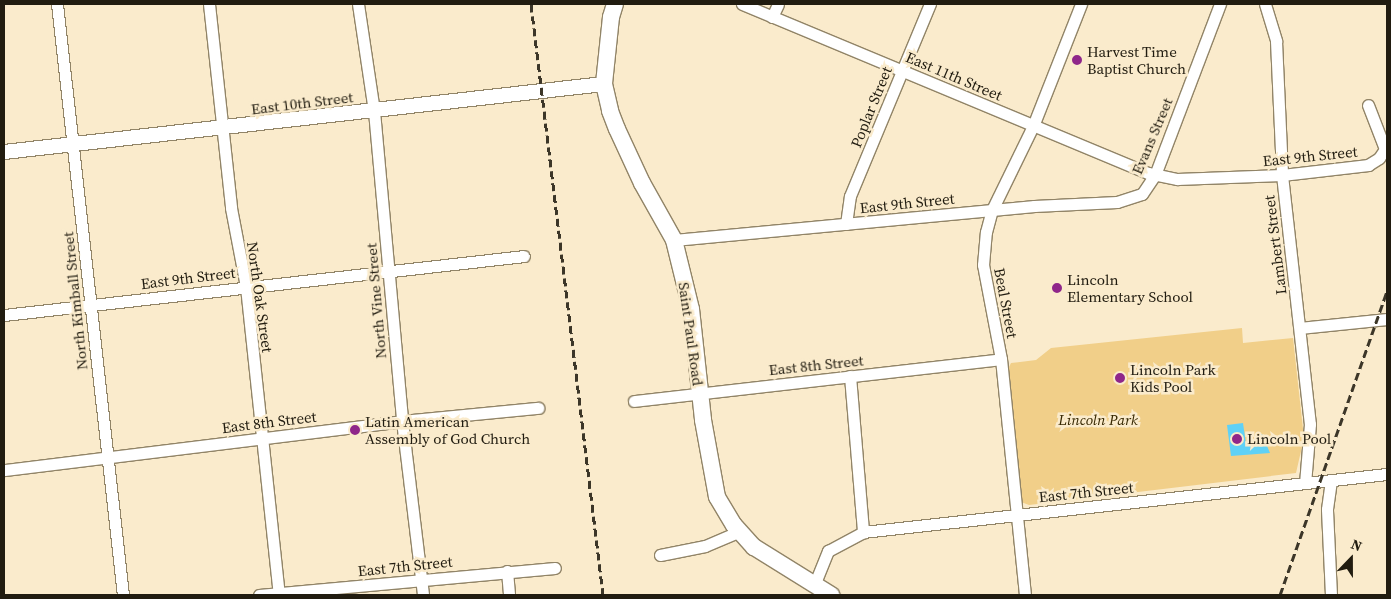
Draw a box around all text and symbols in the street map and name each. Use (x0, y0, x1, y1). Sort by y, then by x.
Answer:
place label: Harvest Time Baptist Church (1087, 42, 1186, 77)
street label: East 11th Street (903, 48, 1005, 104)
marker: Harvest Time Baptist Church (1071, 54, 1083, 66)
street label: Poplar Street (847, 64, 895, 150)
street label: East 10th Street (250, 88, 354, 118)
street label: Evans Street (1128, 95, 1176, 177)
street label: East 9th Street (1262, 142, 1358, 170)
street label: East 9th Street (859, 189, 955, 217)
street label: Lambert Street (1260, 194, 1290, 296)
street label: North Kimball Street (59, 231, 91, 371)
street label: North Oak Street (243, 240, 277, 354)
street label: North Vine Street (362, 242, 390, 360)
street label: East 9th Street (140, 263, 236, 293)
street label: Beal Street (990, 266, 1022, 340)
place label: Lincoln Elementary School (1067, 270, 1193, 305)
street label: Saint Paul Road (675, 281, 707, 387)
marker: Lincoln Elementary School (1051, 282, 1063, 294)
street label: East 8th Street (768, 351, 864, 379)
place label: Lincoln Park Kids Pool (1130, 360, 1216, 395)
marker: Lincoln Park Kids Pool (1114, 372, 1126, 384)
street label: East 8th Street (221, 407, 317, 437)
park label: Lincoln Park (1058, 411, 1138, 429)
place label: Latin American Assembly of God Church (365, 412, 530, 447)
marker: Latin American Assembly of God Church (349, 424, 361, 436)
place label: Lincoln Pool (1247, 430, 1331, 448)
marker: Lincoln Pool (1231, 433, 1243, 445)
street label: East 7th Street (1038, 478, 1134, 506)
north arrow (1326, 534, 1376, 584)
text: N (1348, 534, 1365, 556)
street label: East 7th Street (357, 552, 453, 580)

